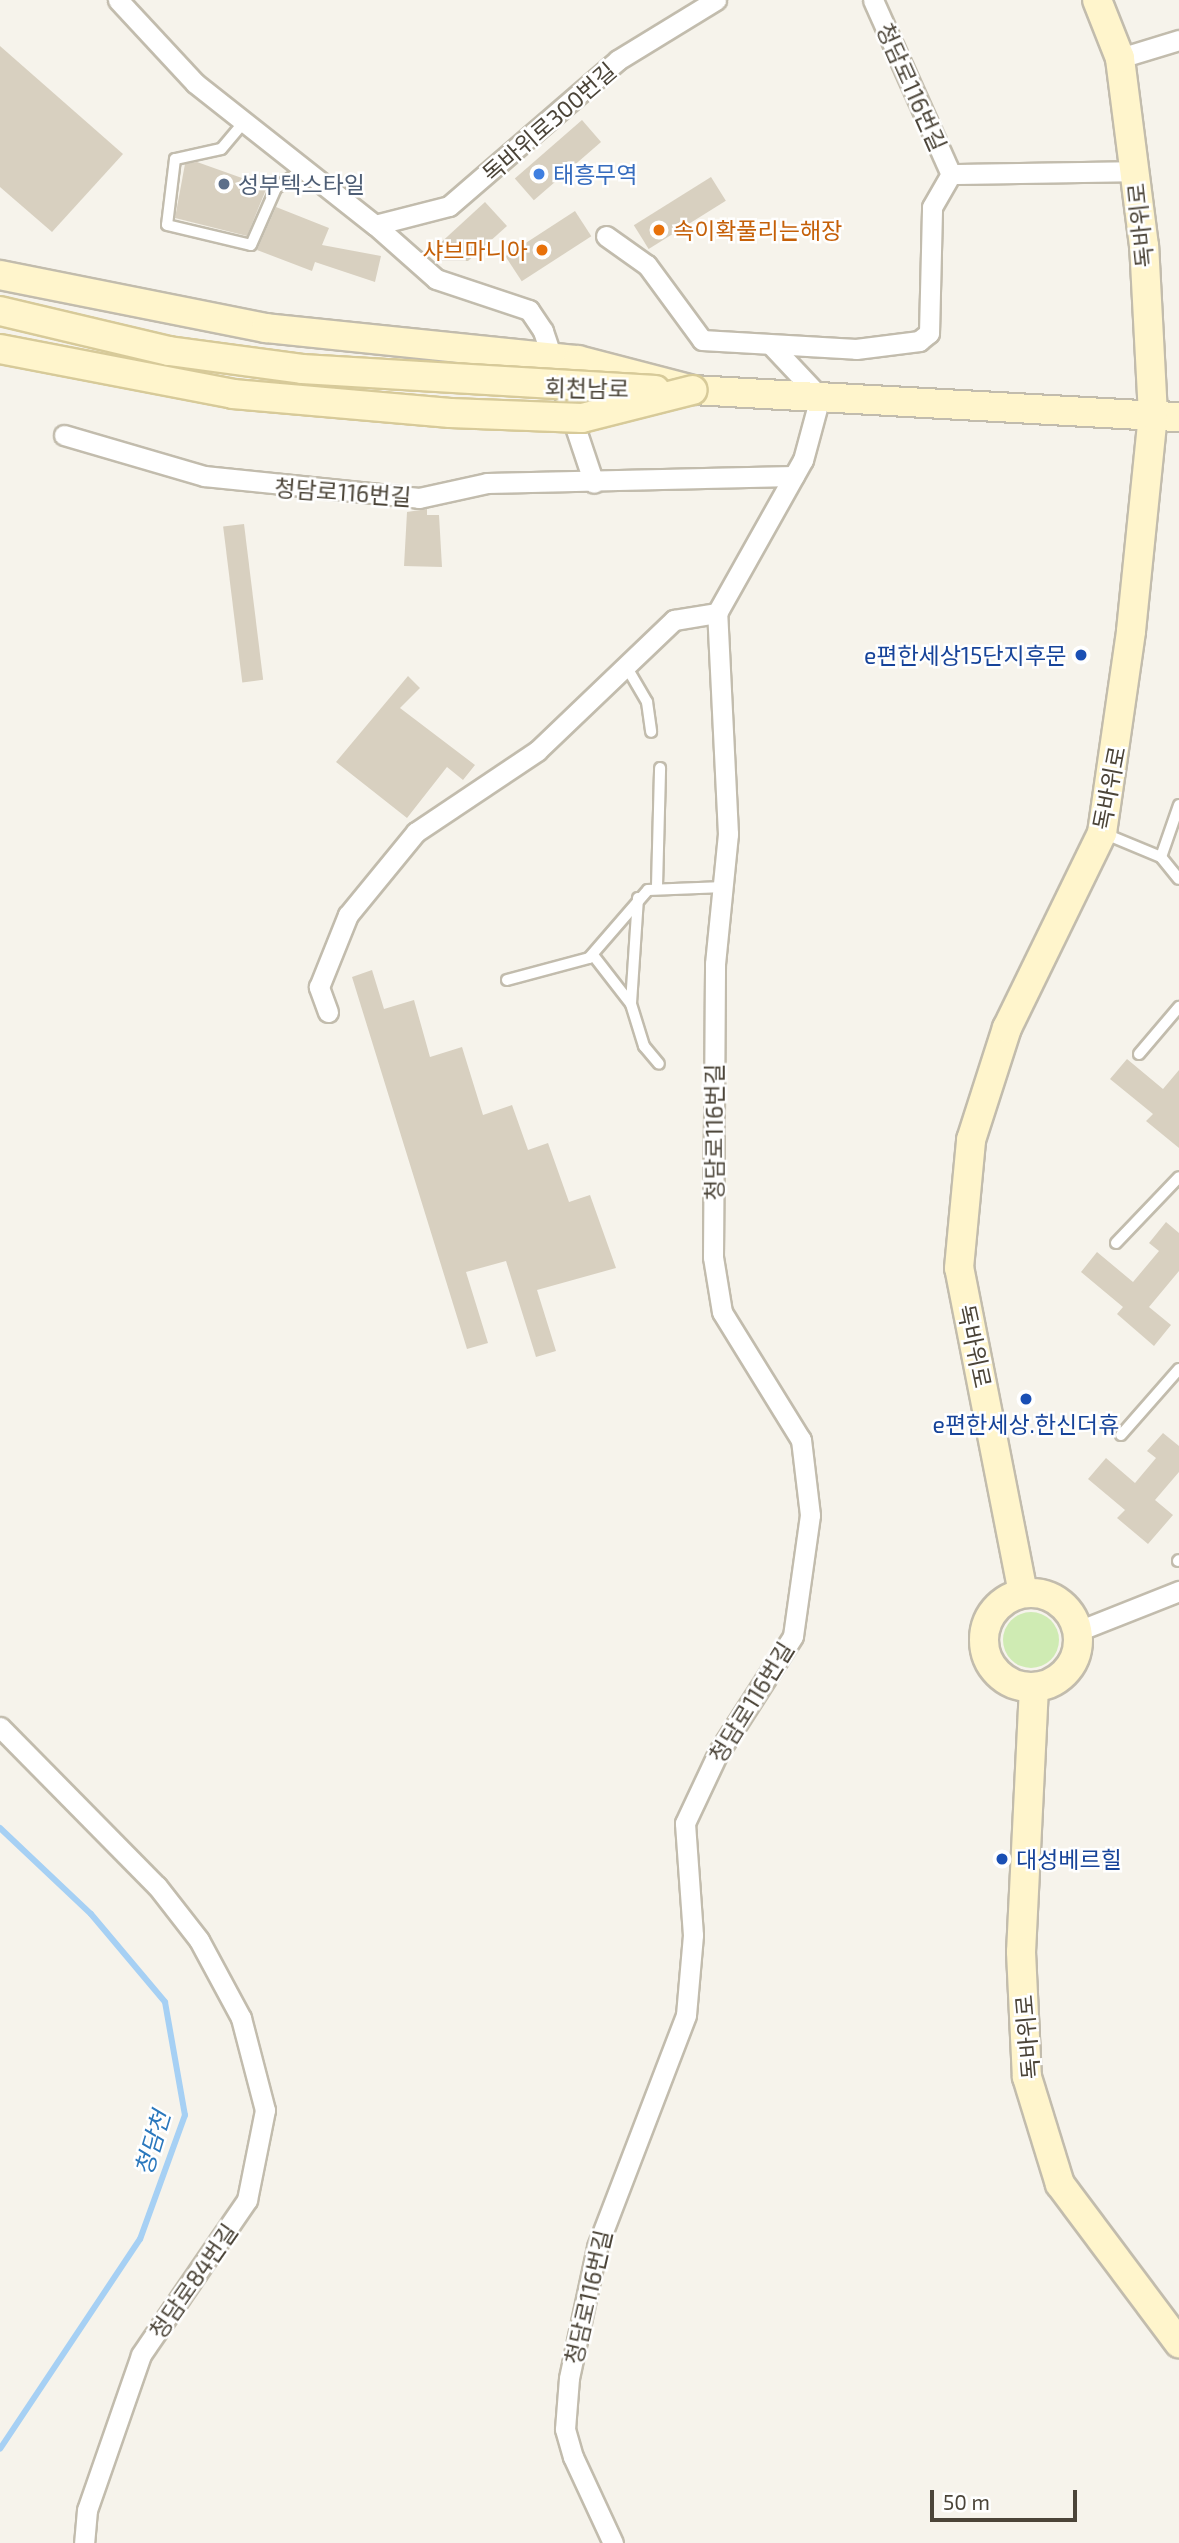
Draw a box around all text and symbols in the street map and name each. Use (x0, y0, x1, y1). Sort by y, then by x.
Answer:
street label: 청담로116번길 (871, 19, 953, 155)
street label: 독바위로300번길 (477, 57, 621, 187)
place label: 태흥무역 (553, 160, 638, 188)
marker: 태흥무역 (531, 166, 547, 182)
place label: 성부텍스타일 (238, 170, 365, 198)
marker: 성부텍스타일 (216, 176, 232, 192)
street label: 독바위로 (1122, 181, 1158, 269)
place label: 속이확풀리는해장 (673, 216, 842, 244)
marker: 속이확풀리는해장 (651, 222, 667, 238)
place label: 샤브마니아 (422, 236, 528, 264)
marker: 샤브마니아 (534, 242, 550, 258)
street label: 회천남로 (544, 373, 630, 403)
street label: 청담로116번길 (274, 473, 412, 511)
place label: e편한세상15단지후문 (864, 641, 1067, 669)
marker: e편한세상15단지후문 (1073, 647, 1089, 663)
street label: 독바위로 (1087, 744, 1131, 832)
street label: 청담로116번길 (700, 1063, 728, 1201)
street label: 독바위로 (953, 1302, 997, 1390)
marker: e편한세상.한신더휴 (1018, 1391, 1034, 1407)
place label: e편한세상.한신더휴 (933, 1410, 1119, 1438)
street label: 청담로116번길 (703, 1636, 799, 1768)
place label: 대성베르힐 (1016, 1845, 1122, 1873)
marker: 대성베르힐 (994, 1851, 1010, 1867)
street label: 독바위로 (1010, 1994, 1044, 2080)
water label: 청담천 (129, 2107, 175, 2179)
street label: 청담로84번길 (143, 2218, 243, 2344)
street label: 청담로116번길 (559, 2227, 617, 2367)
scale bar (934, 2476, 1081, 2520)
text: 50 m (943, 2489, 990, 2514)

